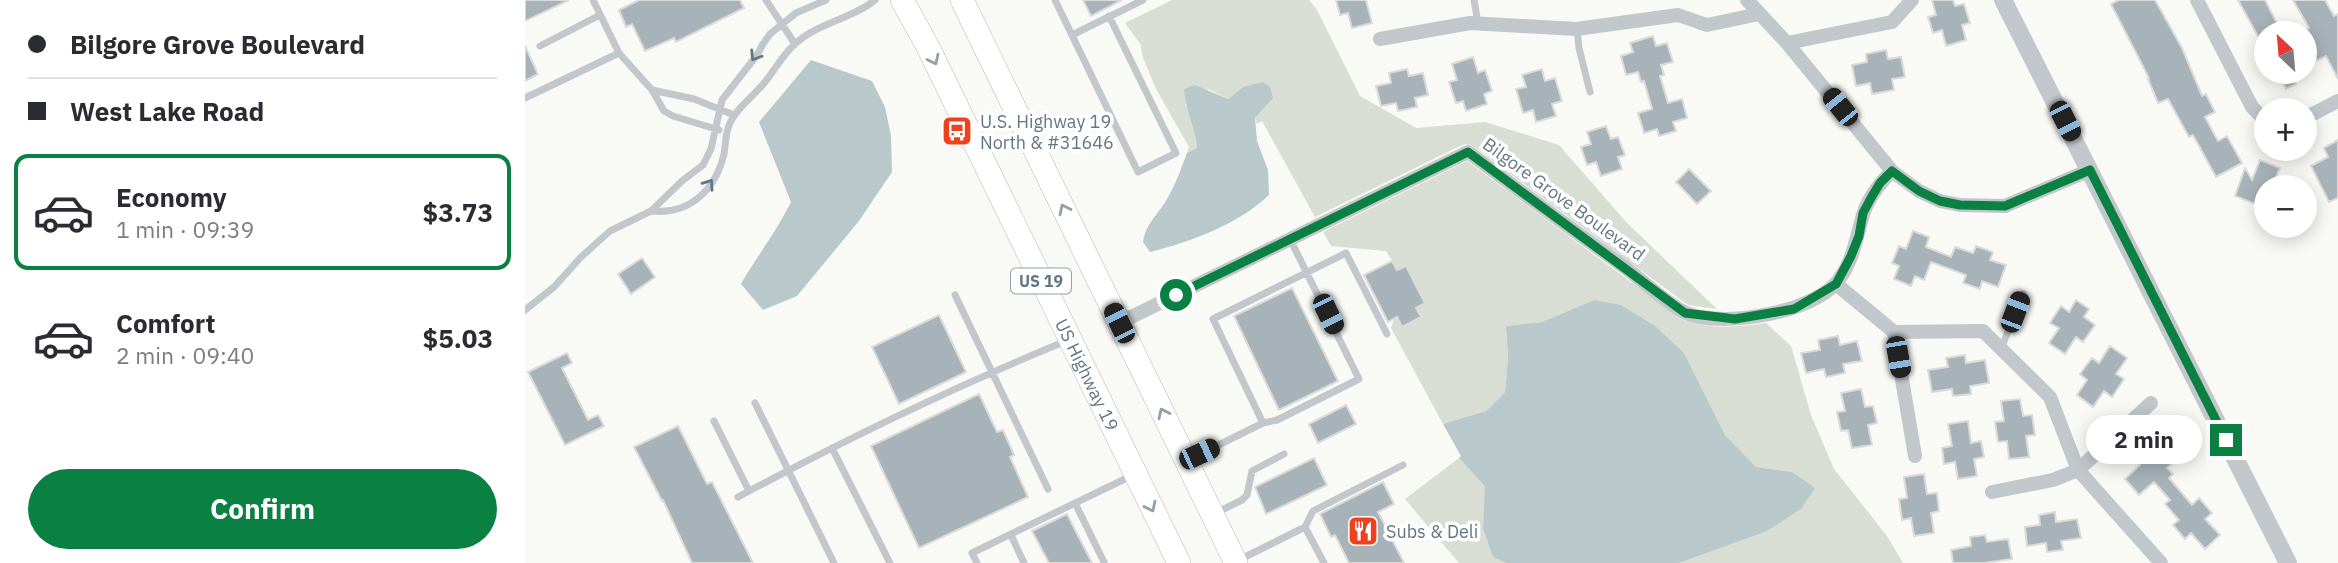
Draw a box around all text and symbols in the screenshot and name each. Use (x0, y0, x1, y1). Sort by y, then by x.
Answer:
north arrow (2254, 21, 2317, 84)
map controls (2254, 21, 2317, 238)
text: Bilgore Grove Boulevard (70, 27, 365, 61)
one-way arrow (751, 49, 764, 62)
one-way arrow (926, 53, 940, 65)
car (1819, 84, 1862, 130)
text: West Lake Road (70, 94, 264, 128)
car (2047, 98, 2084, 144)
button: + (2254, 98, 2317, 161)
place label: U.S. Highway 19 North & #31646 (980, 110, 1114, 154)
bus stop icon: U.S. Highway 19 North & #31646 (940, 114, 974, 148)
street label: Bilgore Grove Boulevard (1478, 132, 1650, 266)
button: − (2254, 175, 2317, 238)
text: Economy (116, 180, 227, 214)
one-way arrow (701, 180, 713, 192)
icon: car (32, 181, 95, 244)
text: $3.73 (423, 195, 493, 229)
one-way arrow (1058, 204, 1072, 216)
text: 1 min · 09:39 (116, 214, 254, 244)
road number: US 19 (1011, 268, 1071, 294)
route start (1160, 279, 1192, 311)
car (1998, 289, 2033, 335)
car (1310, 291, 1347, 337)
car (1101, 300, 1138, 346)
text: Comfort (116, 306, 215, 340)
icon: car (32, 307, 95, 370)
street label: US Highway 19 (1050, 315, 1124, 434)
text: $5.03 (423, 321, 493, 355)
car (1885, 334, 1912, 380)
text: 2 min · 09:40 (116, 340, 254, 370)
one-way arrow (1157, 408, 1171, 420)
callout: 2 min (2086, 416, 2201, 464)
text: 2 min (2114, 424, 2174, 454)
route end (2210, 424, 2242, 456)
car (1176, 436, 1223, 472)
button: Confirm (28, 469, 497, 549)
one-way arrow (1143, 500, 1157, 512)
restaurant icon: Subs & Deli (1346, 514, 1380, 548)
place label: Subs & Deli (1386, 520, 1478, 543)

